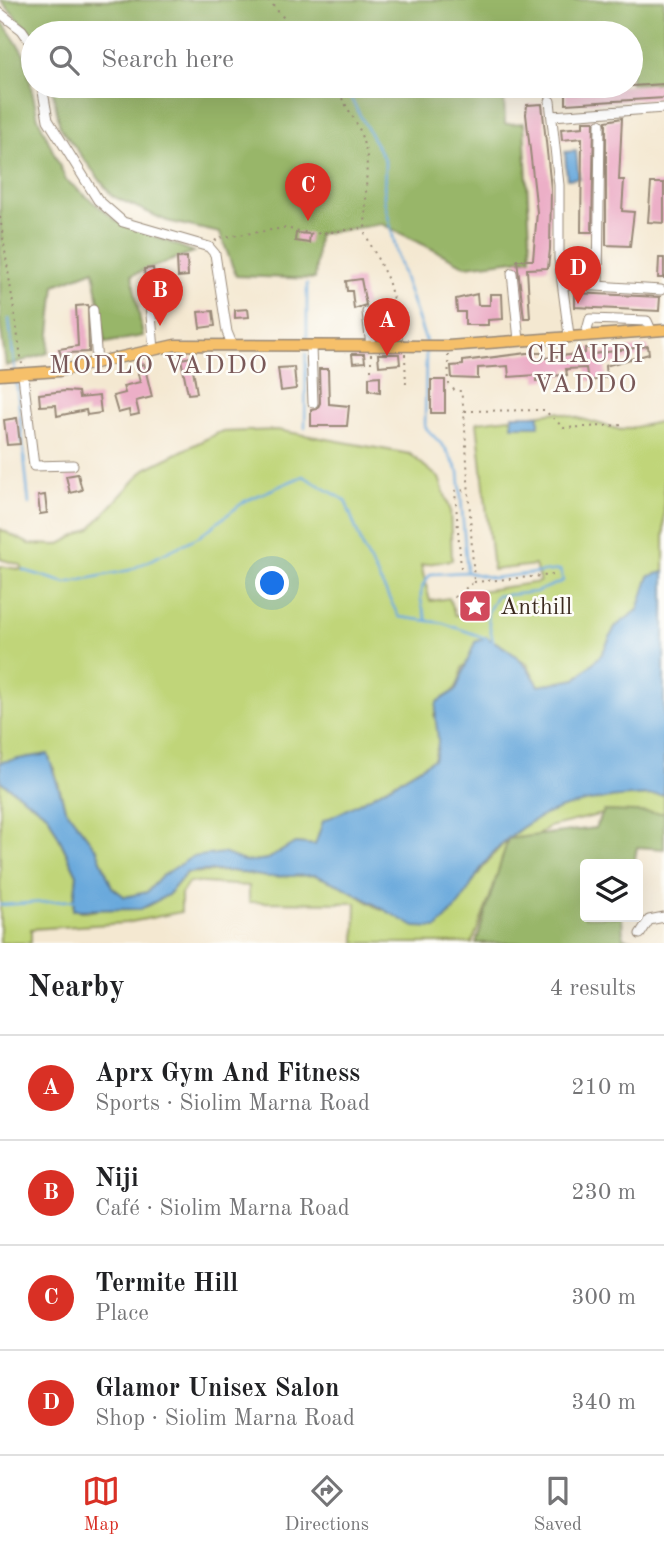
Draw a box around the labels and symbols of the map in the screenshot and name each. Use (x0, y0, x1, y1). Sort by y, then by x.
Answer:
pin: C (285, 163, 331, 221)
pin: D (555, 246, 601, 304)
pin: B (137, 268, 183, 326)
pin: A (364, 298, 410, 356)
district label: CHAUDI VADDO (527, 342, 645, 398)
district label: MODLO VADDO (49, 353, 269, 379)
your location (255, 566, 289, 600)
place icon: Anthill (456, 587, 494, 625)
place label: Anthill (500, 596, 572, 620)

